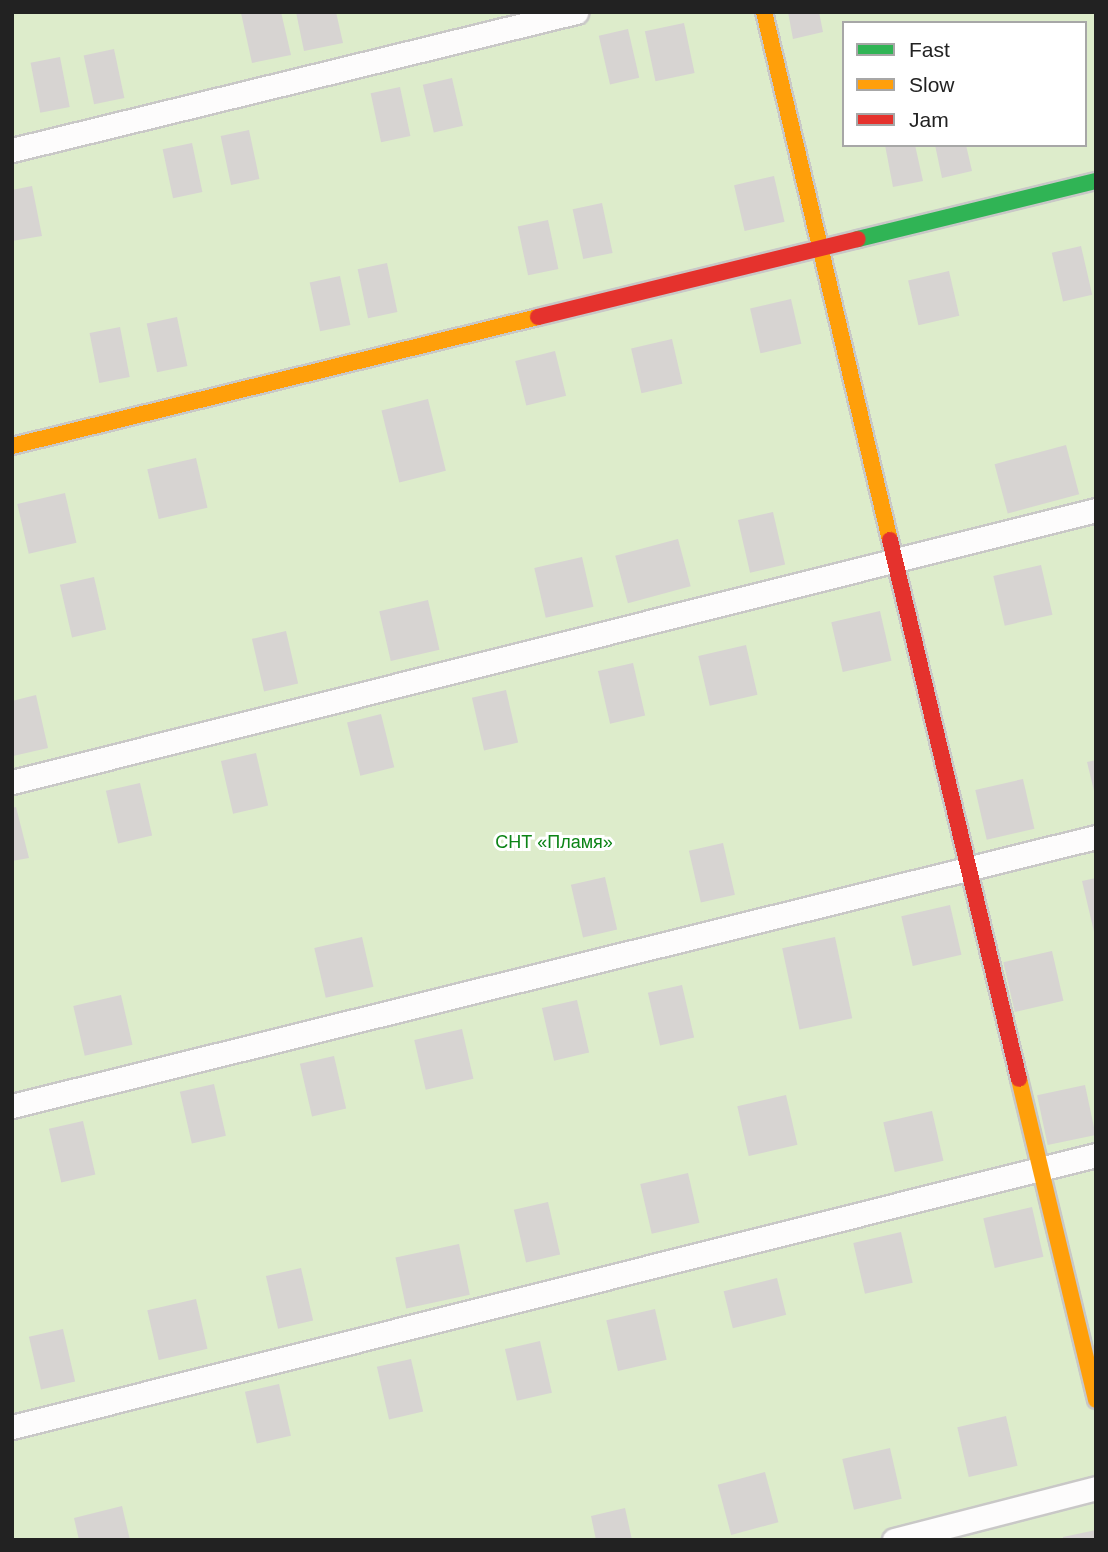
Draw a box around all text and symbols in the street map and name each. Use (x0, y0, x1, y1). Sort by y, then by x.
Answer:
legend (842, 21, 1087, 147)
text: Fast (909, 38, 950, 61)
text: Slow (909, 73, 955, 96)
text: Jam (909, 108, 949, 131)
park label: СНТ «Пламя» (495, 831, 613, 853)

